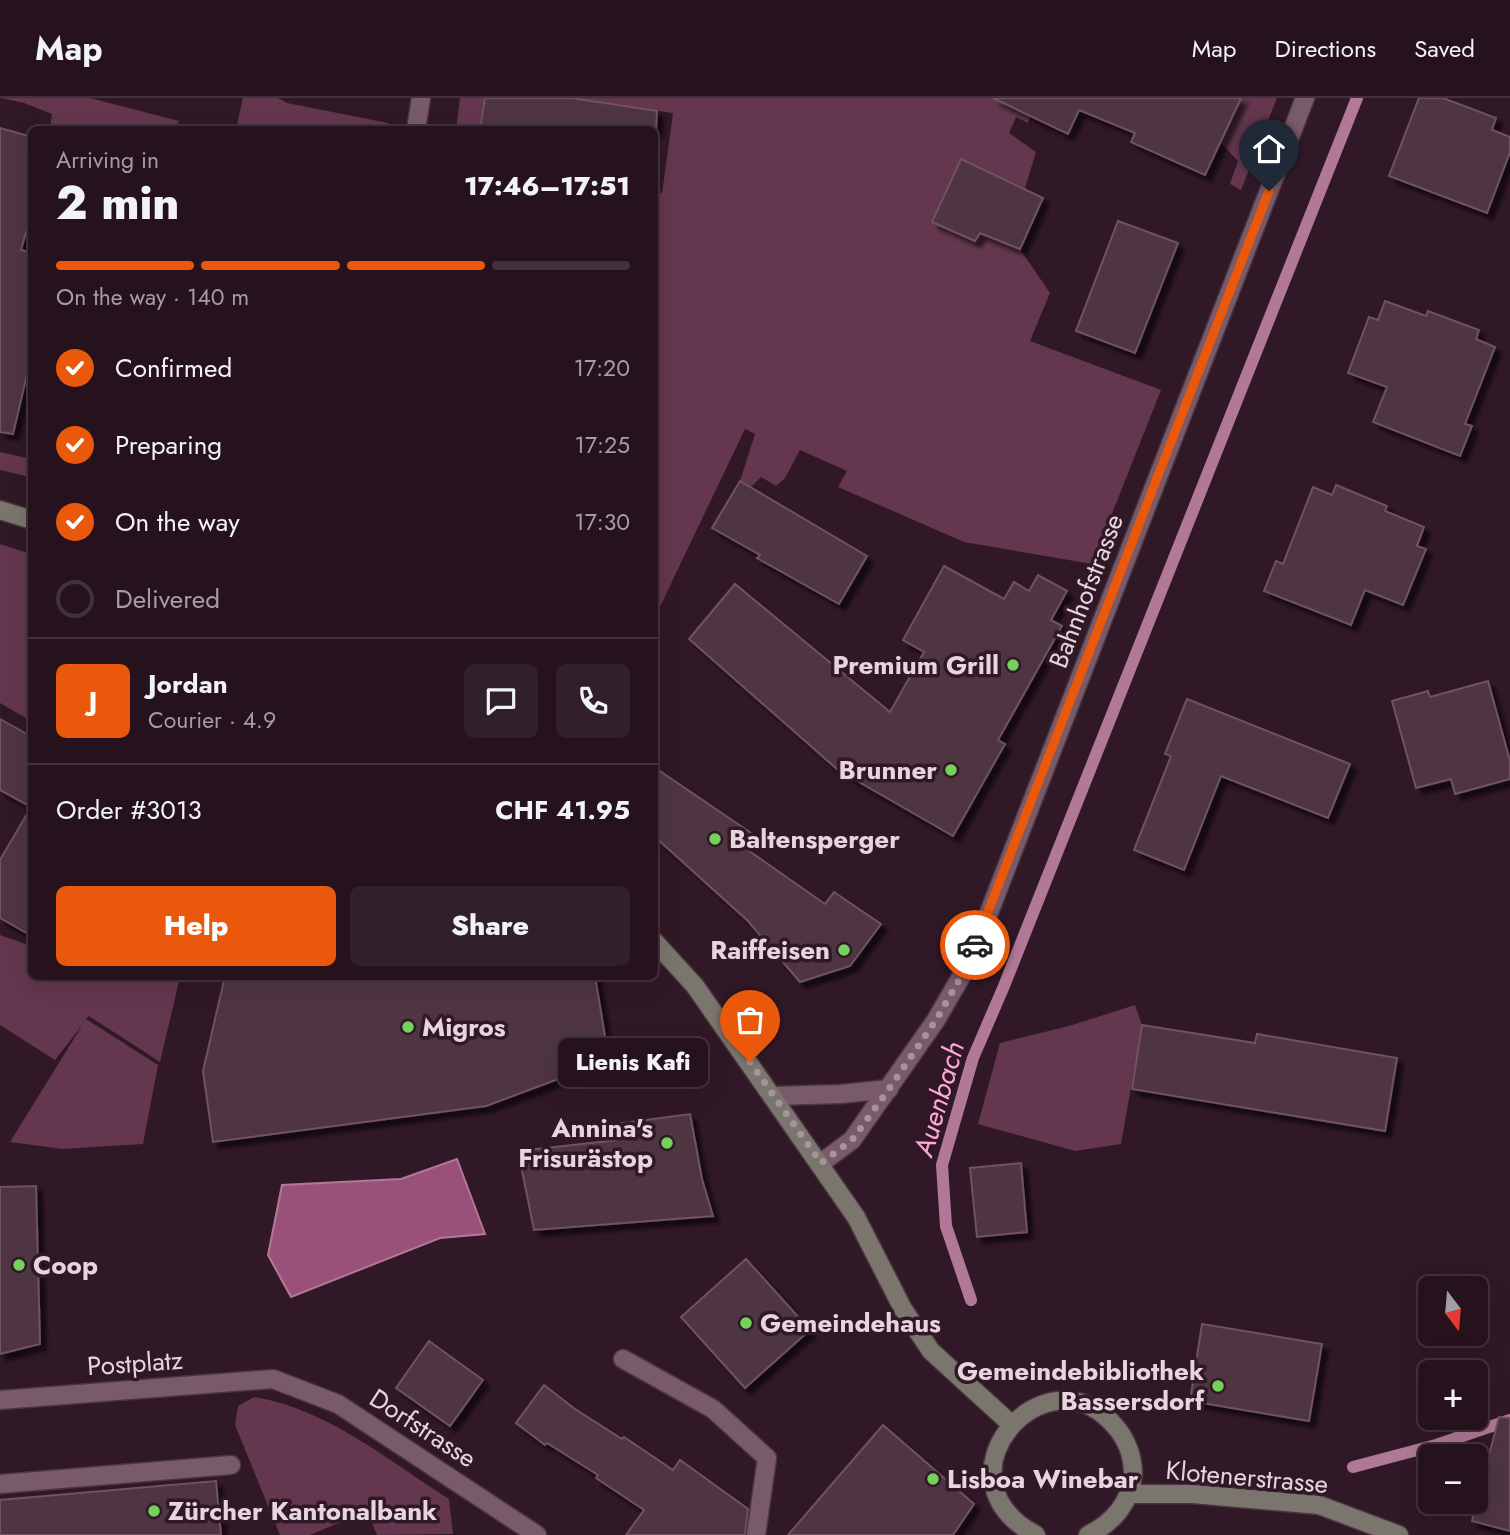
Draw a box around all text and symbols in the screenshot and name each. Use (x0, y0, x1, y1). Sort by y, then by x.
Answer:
text: Map (35, 25, 103, 72)
text: Map (1192, 31, 1237, 66)
text: Directions (1275, 31, 1376, 66)
text: Saved (1414, 31, 1475, 66)
pin (1239, 119, 1299, 191)
icon: home (1250, 130, 1288, 168)
text: Arriving in (56, 143, 159, 177)
text: 17:46–17:51 (464, 167, 630, 205)
text: 2 min (56, 170, 180, 236)
text: On the way · 140 m (56, 280, 249, 314)
icon: check (56, 349, 94, 387)
text: Confirmed (115, 349, 232, 387)
text: 17:20 (574, 351, 630, 385)
icon: check (56, 426, 94, 464)
text: Preparing (115, 426, 222, 464)
text: 17:25 (575, 428, 630, 462)
icon: check (56, 503, 94, 541)
text: On the way (115, 503, 240, 541)
text: 17:30 (574, 505, 630, 539)
street label: Bahnhofstrasse (1039, 509, 1133, 673)
text: Delivered (115, 580, 220, 618)
place label: Premium Grill (832, 646, 999, 684)
marker: Premium Grill (1005, 657, 1021, 673)
button: chat (464, 664, 538, 738)
button: phone (556, 664, 630, 738)
text: Jordan (148, 665, 228, 703)
text: J (89, 682, 97, 720)
text: Courier · 4.9 (148, 703, 276, 737)
place label: Brunner (839, 751, 937, 789)
marker: Brunner (943, 762, 959, 778)
text: Order #3013 (56, 791, 202, 829)
text: CHF 41.95 (495, 791, 630, 829)
place label: Baltensperger (729, 820, 900, 858)
marker: Baltensperger (707, 831, 723, 847)
button: Help (56, 886, 336, 966)
button: Share (350, 886, 630, 966)
courier (940, 910, 1010, 980)
icon: car (956, 926, 994, 964)
place label: Raiffeisen (710, 931, 830, 969)
marker: Raiffeisen (836, 942, 852, 958)
pin (720, 990, 780, 1062)
icon: bag (731, 1001, 769, 1039)
place label: Migros (422, 1008, 506, 1046)
marker: Migros (400, 1019, 416, 1035)
water label: Auenbach (903, 1037, 975, 1162)
callout: Lienis Kafi (558, 1038, 708, 1086)
text: Lienis Kafi (575, 1045, 691, 1079)
place label: Annina's Frisurästop (518, 1109, 653, 1177)
marker: Annina's Frisurästop (659, 1135, 675, 1151)
place label: Coop (33, 1246, 98, 1284)
marker: Coop (11, 1257, 27, 1273)
north arrow (1418, 1276, 1488, 1346)
map controls (1418, 1276, 1488, 1514)
place label: Gemeindehaus (760, 1304, 941, 1342)
marker: Gemeindehaus (738, 1315, 754, 1331)
street label: Postplatz (86, 1341, 184, 1385)
place label: Gemeindebibliothek Bassersdorf (957, 1352, 1205, 1420)
button: + (1418, 1360, 1488, 1430)
marker: Gemeindebibliothek Bassersdorf (1210, 1378, 1226, 1394)
street label: Dorfstrasse (362, 1379, 484, 1477)
button: − (1418, 1444, 1488, 1514)
street label: Klotenerstrasse (1164, 1451, 1330, 1503)
place label: Lisboa Winebar (947, 1460, 1139, 1498)
marker: Lisboa Winebar (925, 1471, 941, 1487)
place label: Zürcher Kantonalbank (168, 1492, 437, 1530)
marker: Zürcher Kantonalbank (146, 1503, 162, 1519)

